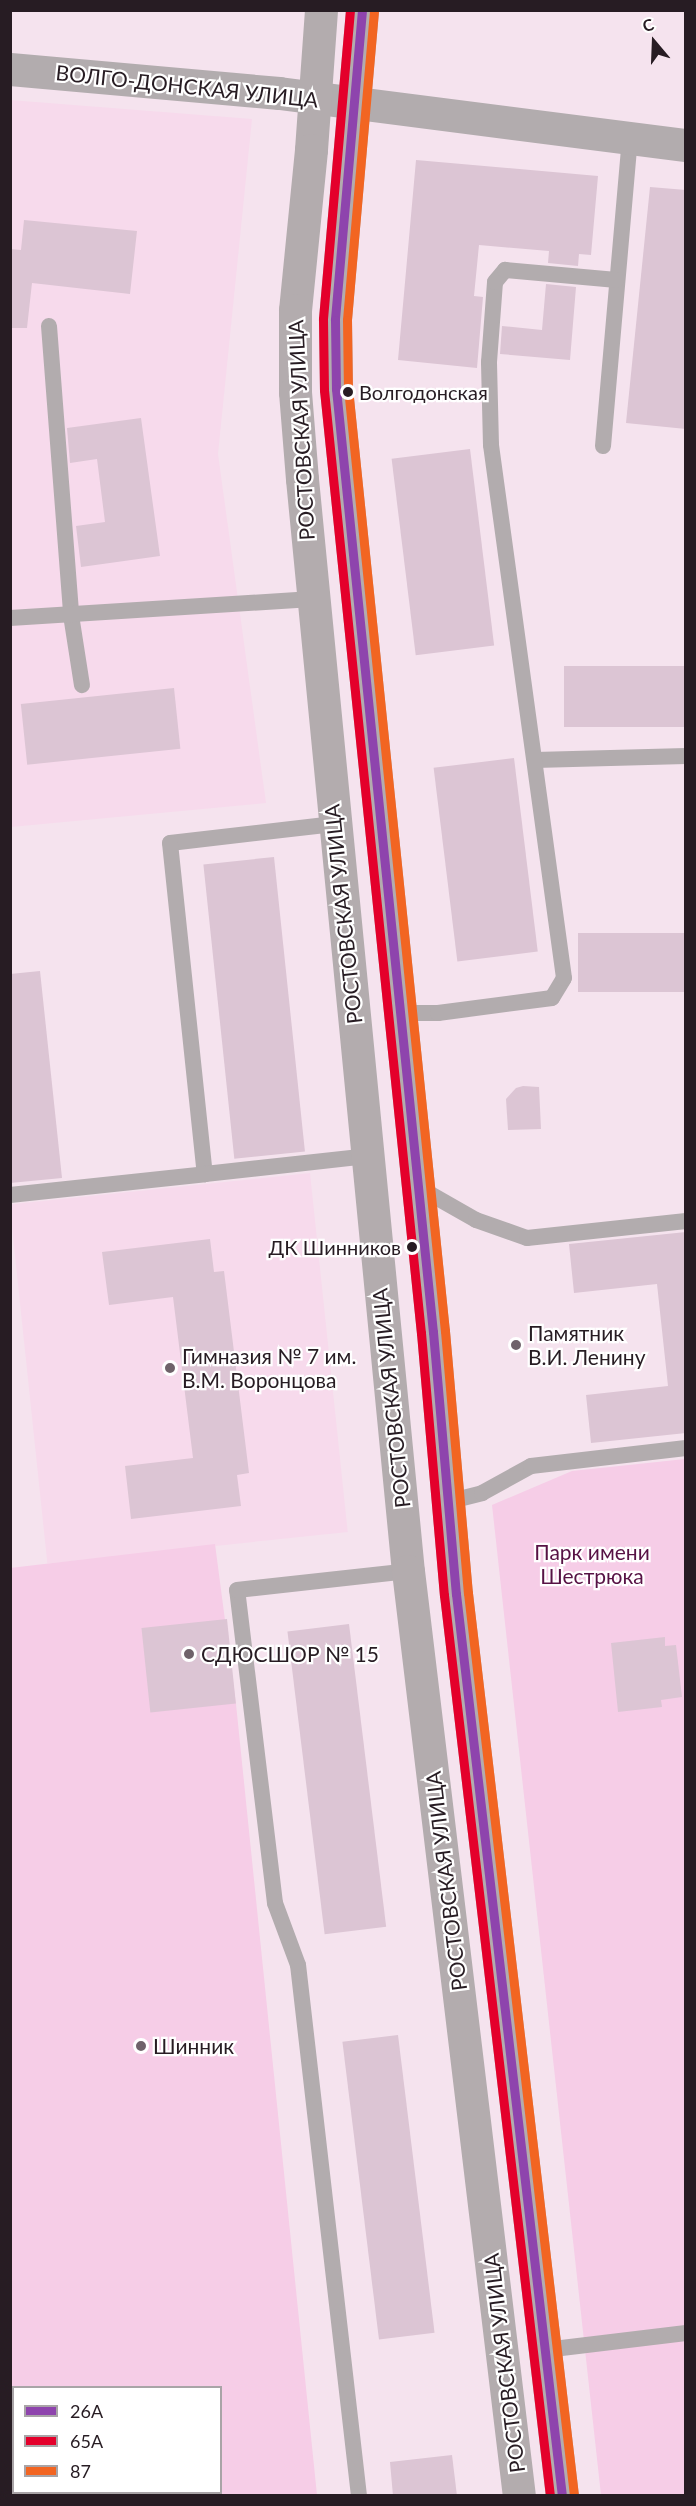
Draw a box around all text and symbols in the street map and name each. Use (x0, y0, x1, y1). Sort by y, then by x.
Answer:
north arrow (624, 12, 684, 72)
text: С (640, 14, 656, 35)
street label: ВОЛГО-ДОНСКАЯ УЛИЦА (54, 60, 320, 112)
street label: РОСТОВСКАЯ УЛИЦА (283, 319, 319, 541)
place label: Волгодонская (359, 380, 488, 404)
marker: Волгодонская (342, 386, 354, 398)
street label: РОСТОВСКАЯ УЛИЦА (319, 803, 367, 1025)
place label: ДК Шинников (269, 1235, 401, 1259)
marker: ДК Шинников (406, 1241, 418, 1253)
street label: РОСТОВСКАЯ УЛИЦА (367, 1287, 415, 1509)
place label: Памятник В.И. Ленину (528, 1320, 645, 1370)
marker: Памятник В.И. Ленину (509, 1338, 523, 1352)
place label: Гимназия № 7 им. В.М. Воронцова (182, 1343, 356, 1393)
marker: Гимназия № 7 им. В.М. Воронцова (163, 1361, 177, 1375)
park label: Парк имени Шестрюка (534, 1539, 650, 1589)
place label: СДЮСШОР № 15 (201, 1641, 379, 1667)
marker: СДЮСШОР № 15 (182, 1647, 196, 1661)
street label: РОСТОВСКАЯ УЛИЦА (420, 1770, 472, 1992)
place label: Шинник (153, 2033, 234, 2059)
marker: Шинник (134, 2039, 148, 2053)
street label: РОСТОВСКАЯ УЛИЦА (478, 2252, 530, 2474)
legend (12, 2386, 222, 2494)
text: 26А (70, 2400, 103, 2422)
text: 65А (70, 2430, 103, 2452)
text: 87 (70, 2460, 91, 2482)

